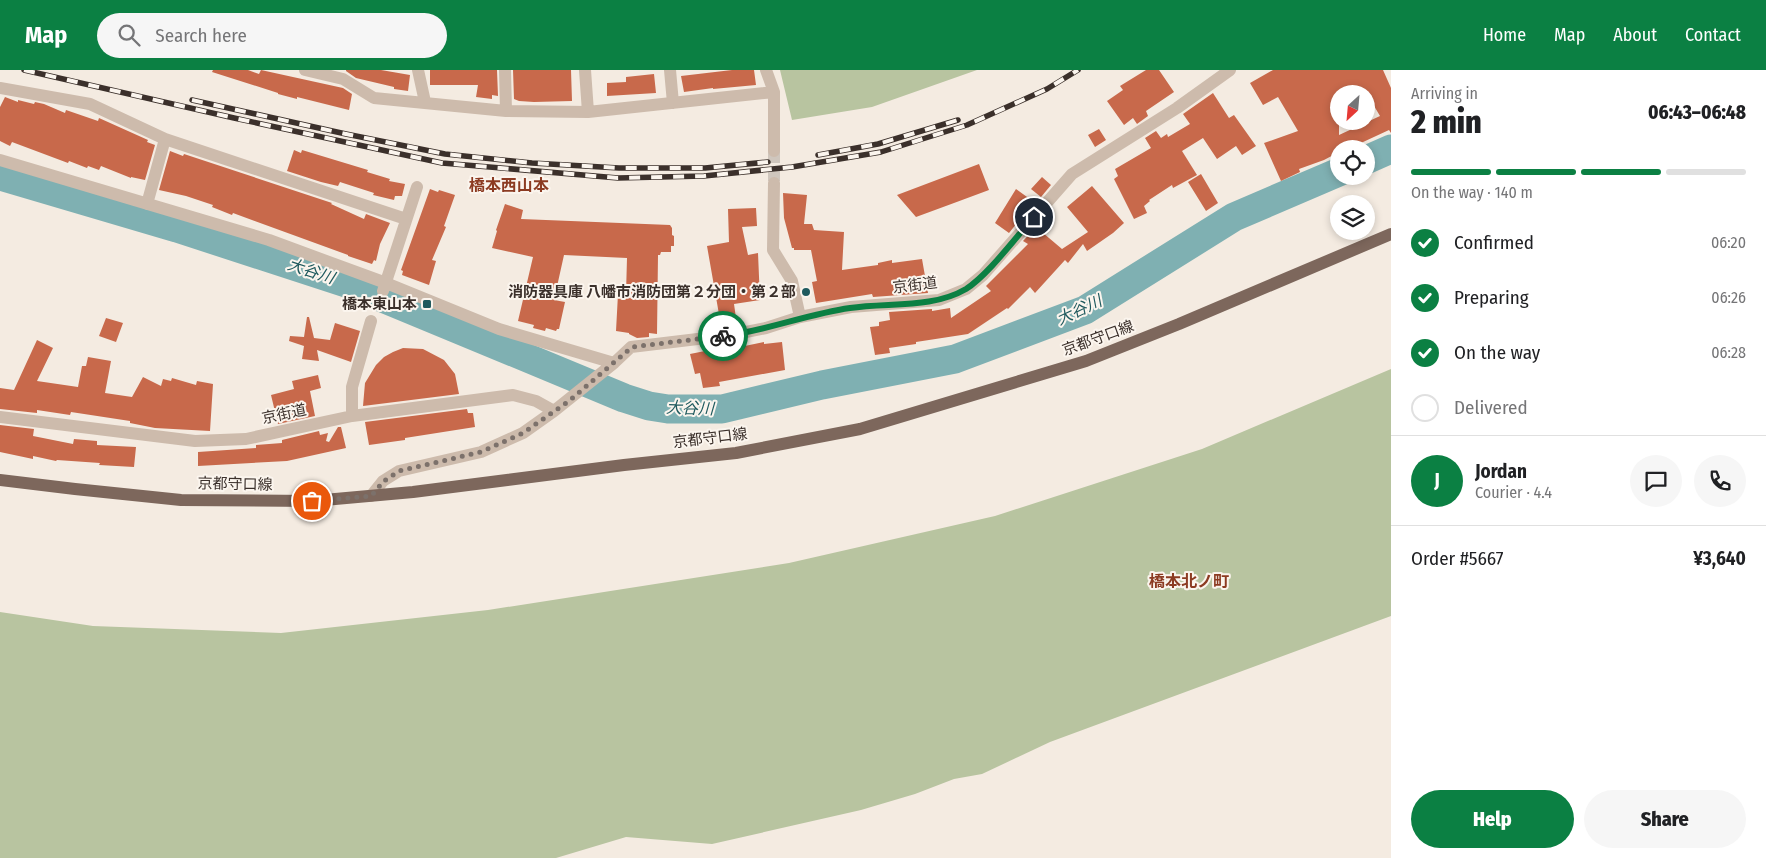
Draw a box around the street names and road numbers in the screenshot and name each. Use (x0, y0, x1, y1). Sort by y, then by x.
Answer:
street label: 京街道 (892, 273, 938, 297)
street label: 京都守口線 (1060, 317, 1136, 359)
street label: 京街道 (260, 401, 308, 427)
street label: 京都守口線 (672, 424, 748, 452)
street label: 京都守口線 (197, 474, 273, 494)

